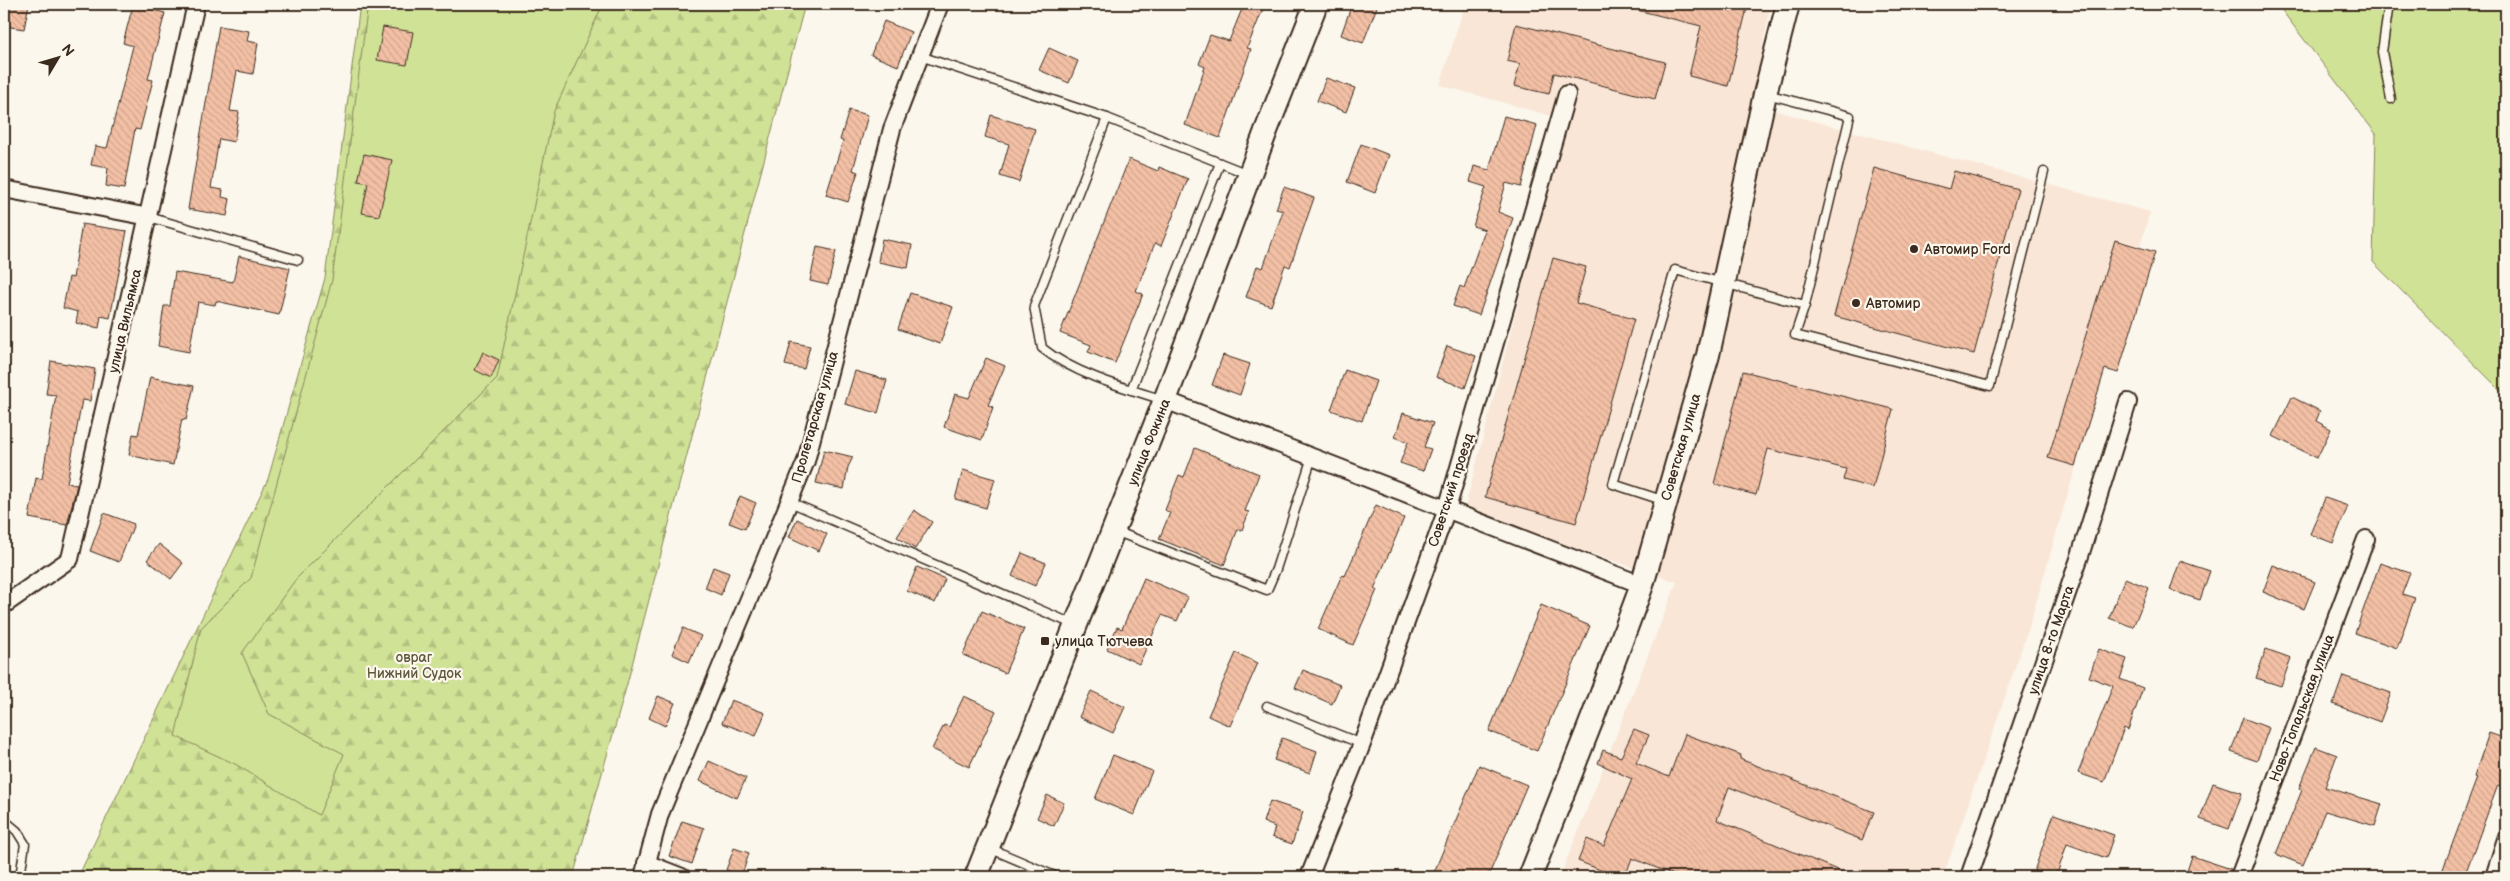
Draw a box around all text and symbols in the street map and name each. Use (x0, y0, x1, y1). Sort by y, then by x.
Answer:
north arrow (32, 32, 82, 82)
text: N (58, 41, 78, 60)
place label: Автомир Ford (1923, 241, 2011, 258)
marker: Автомир Ford (1908, 243, 1920, 255)
street label: улица Вильямса (105, 267, 145, 375)
place label: Автомир (1865, 295, 1920, 312)
marker: Автомир (1850, 297, 1862, 309)
street label: Пролетарская улица (788, 348, 842, 485)
street label: Советская улица (1658, 391, 1705, 503)
street label: улица Фокина (1124, 395, 1174, 488)
street label: Советский проезд (1425, 431, 1478, 549)
street label: улица 8-го Марта (2024, 583, 2078, 697)
street label: Ново-Топальская улица (2266, 631, 2338, 784)
place label: улица Тютчева (1055, 633, 1154, 650)
marker: улица Тютчева (1039, 635, 1051, 647)
park label: овраг Нижний Судок (367, 649, 462, 682)

